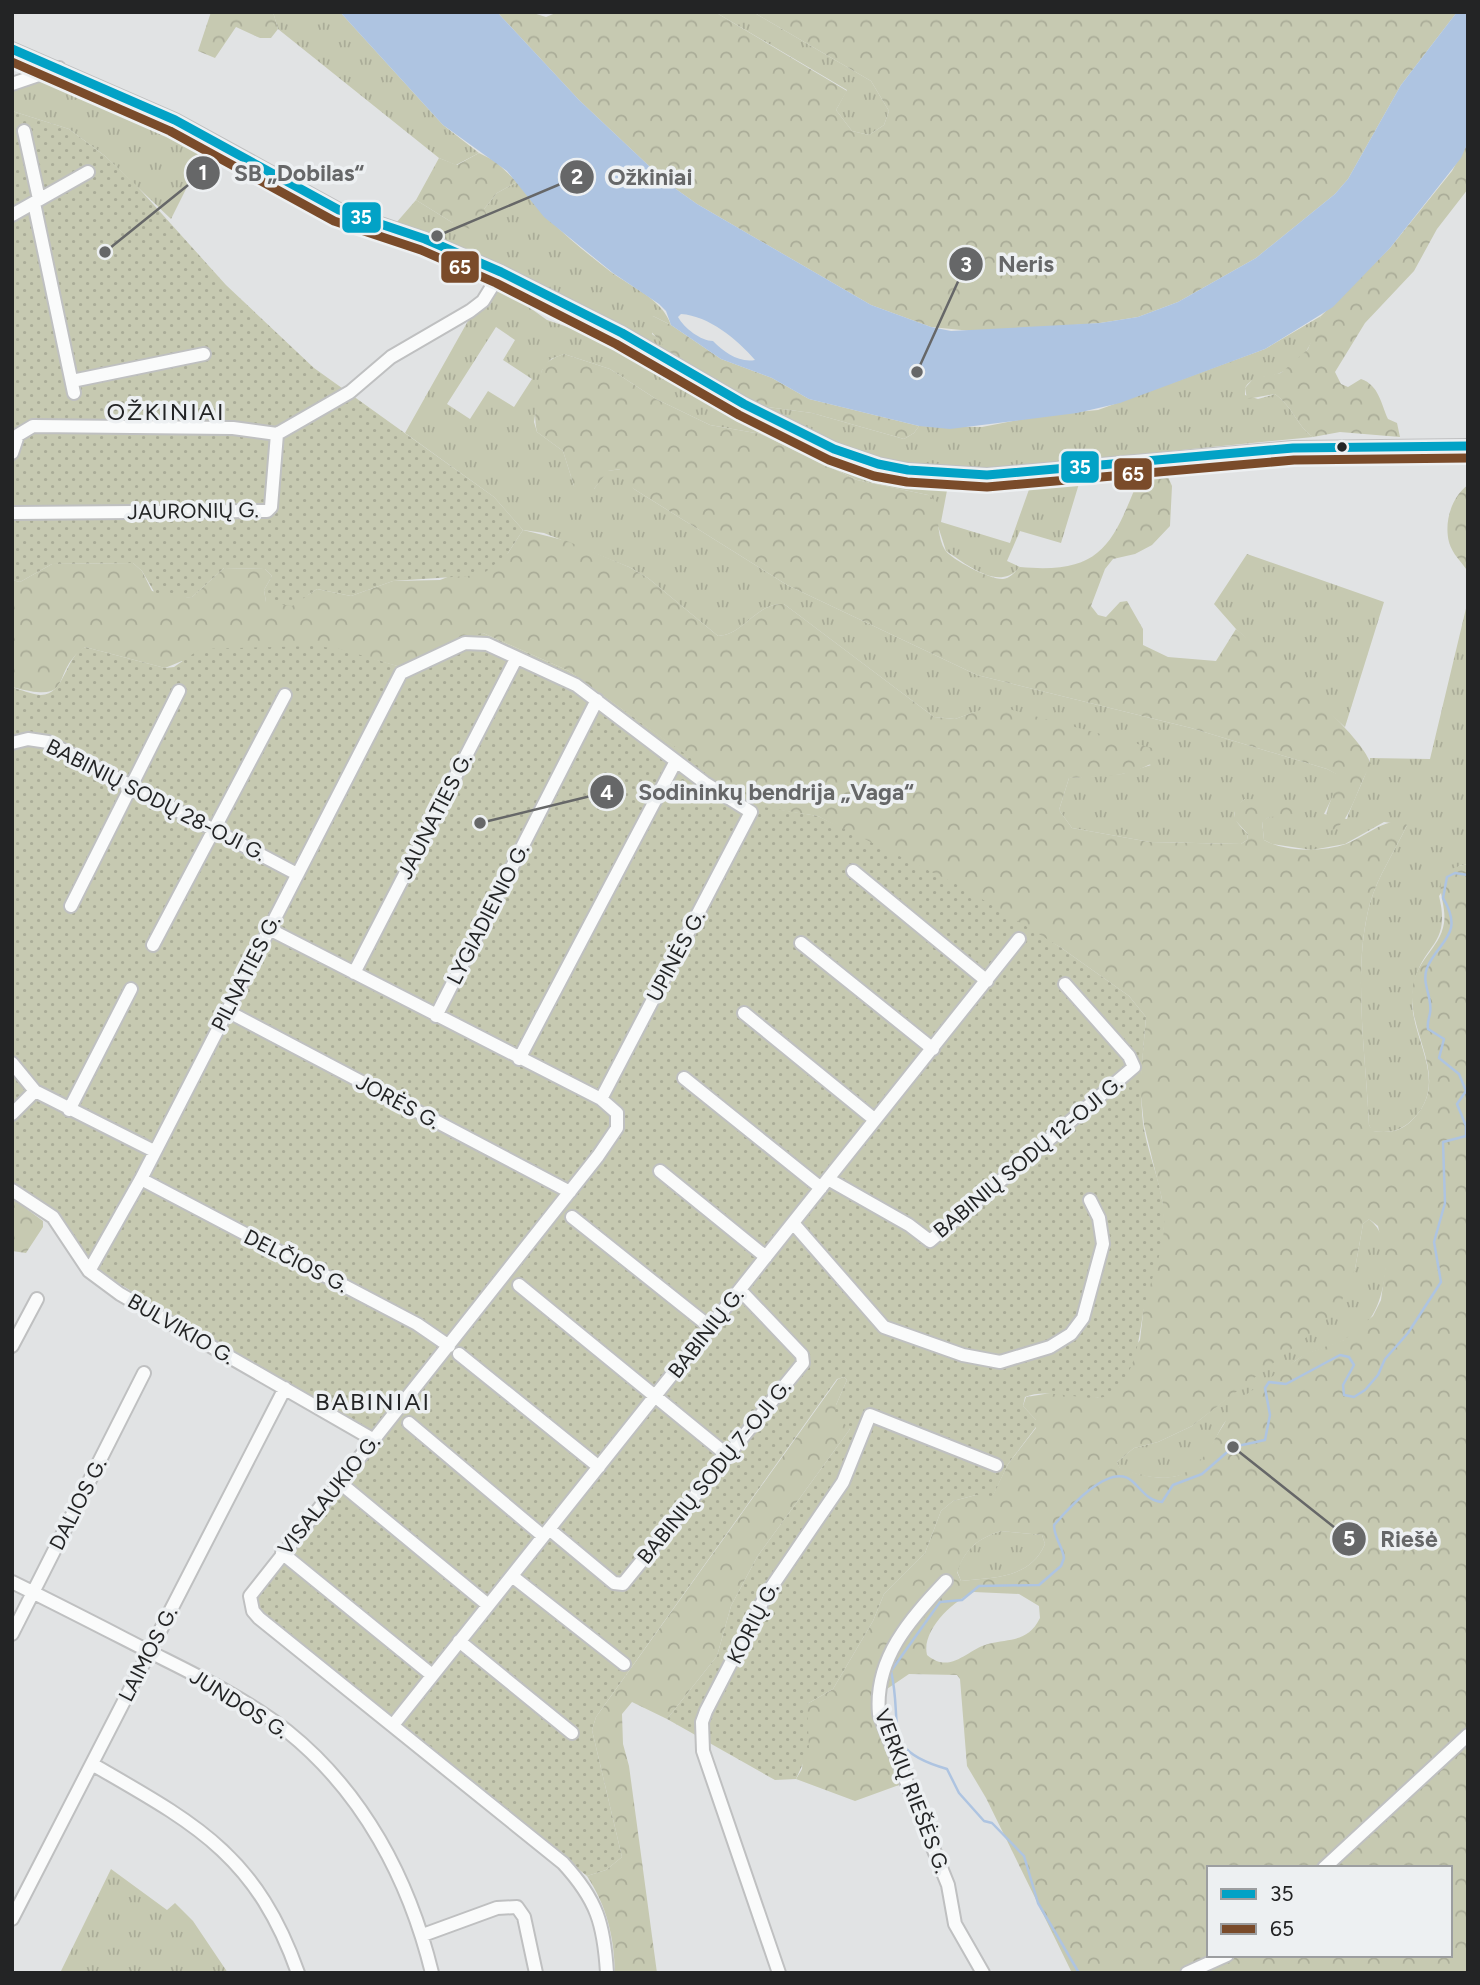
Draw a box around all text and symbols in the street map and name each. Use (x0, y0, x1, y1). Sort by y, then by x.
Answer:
callout: SB „Dobilas“ (185, 151, 378, 195)
callout: Ožkiniai (559, 155, 707, 199)
text: SB „Dobilas“ (234, 159, 365, 187)
text: 1 (199, 160, 207, 185)
text: Ožkiniai (608, 163, 692, 191)
text: 2 (571, 164, 583, 189)
line badge: 35 (341, 201, 382, 234)
text: 35 (350, 206, 372, 229)
callout: Neris (949, 242, 1068, 286)
line badge: 65 (440, 250, 480, 284)
text: Neris (998, 250, 1054, 278)
text: 3 (960, 252, 972, 277)
text: 65 (449, 256, 471, 279)
district label: OŽKINIAI (107, 397, 225, 426)
unlabelled marker (1335, 440, 1349, 454)
line badge: 35 (1060, 450, 1100, 484)
text: 35 (1069, 456, 1091, 479)
line badge: 65 (1113, 457, 1153, 491)
text: 65 (1122, 463, 1144, 486)
street label: JAURONIŲ G. (127, 497, 259, 524)
street label: BABINIŲ SODŲ 28-OJI G. (42, 733, 270, 866)
street label: JAUNATIES G. (392, 749, 477, 883)
callout: Sodininkų bendrija „Vaga“ (589, 770, 927, 814)
text: Sodininkų bendrija „Vaga“ (638, 778, 914, 806)
text: 4 (600, 780, 614, 805)
street label: LYGIADIENIO G. (441, 839, 534, 989)
street label: UPINĖS G. (641, 906, 710, 1006)
street label: PILNATIES G. (206, 910, 286, 1035)
street label: JORĖS G. (352, 1069, 444, 1134)
street label: BABINIŲ SODŲ 12-OJI G. (928, 1070, 1127, 1243)
street label: DELČIOS G. (240, 1224, 352, 1297)
street label: BABINIŲ G. (663, 1282, 749, 1383)
street label: BULVIKIO G. (123, 1288, 239, 1369)
street label: BABINIŲ SODŲ 7-OJI G. (632, 1375, 796, 1569)
district label: BABINIAI (315, 1387, 431, 1416)
street label: VISALAUKIO G. (272, 1429, 385, 1560)
street label: DALIOS G. (44, 1454, 111, 1554)
callout: Riešė (1332, 1517, 1452, 1561)
text: Riešė (1380, 1525, 1438, 1553)
text: 5 (1343, 1526, 1355, 1551)
street label: KORIŲ G. (721, 1578, 784, 1668)
street label: LAIMOS G. (113, 1602, 182, 1705)
street label: JUNDOS G. (186, 1664, 293, 1744)
street label: VERKIŲ RIEŠĖS G. (870, 1705, 955, 1876)
legend (1207, 1866, 1452, 1957)
text: 35 (1270, 1881, 1294, 1906)
text: 65 (1270, 1916, 1294, 1941)

